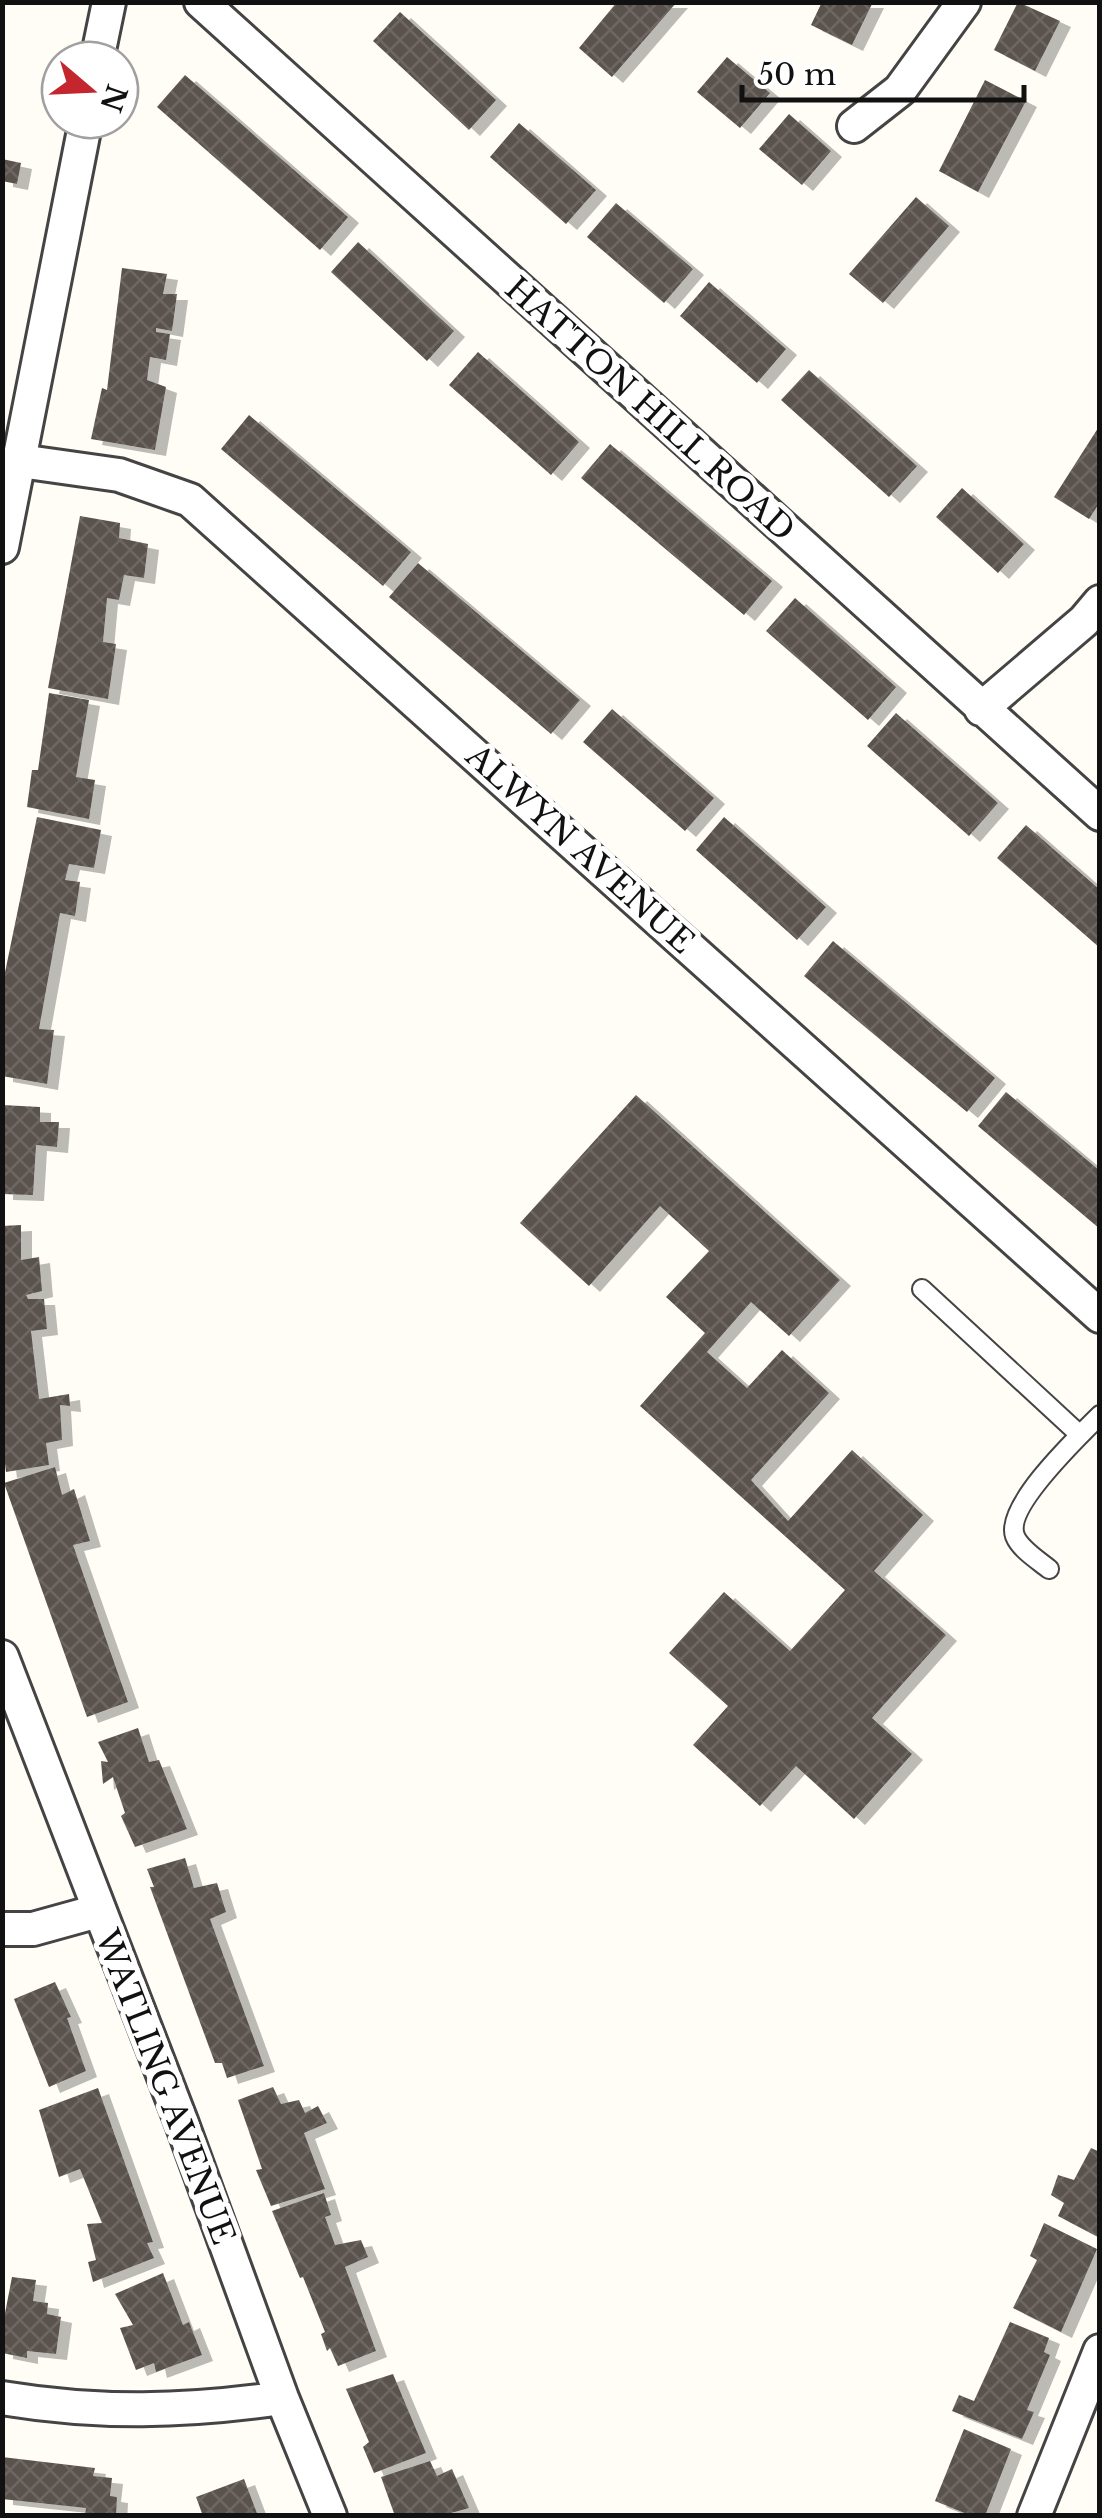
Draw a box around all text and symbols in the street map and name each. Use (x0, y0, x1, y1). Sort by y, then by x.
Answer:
north arrow (40, 40, 140, 140)
scale bar (742, 40, 1024, 102)
text: 50 m (757, 56, 836, 93)
text: N (92, 80, 134, 116)
street label: HATTON HILL ROAD (497, 268, 803, 550)
street label: ALWYN AVENUE (457, 735, 702, 962)
street label: WATLING AVENUE (86, 1923, 243, 2250)

